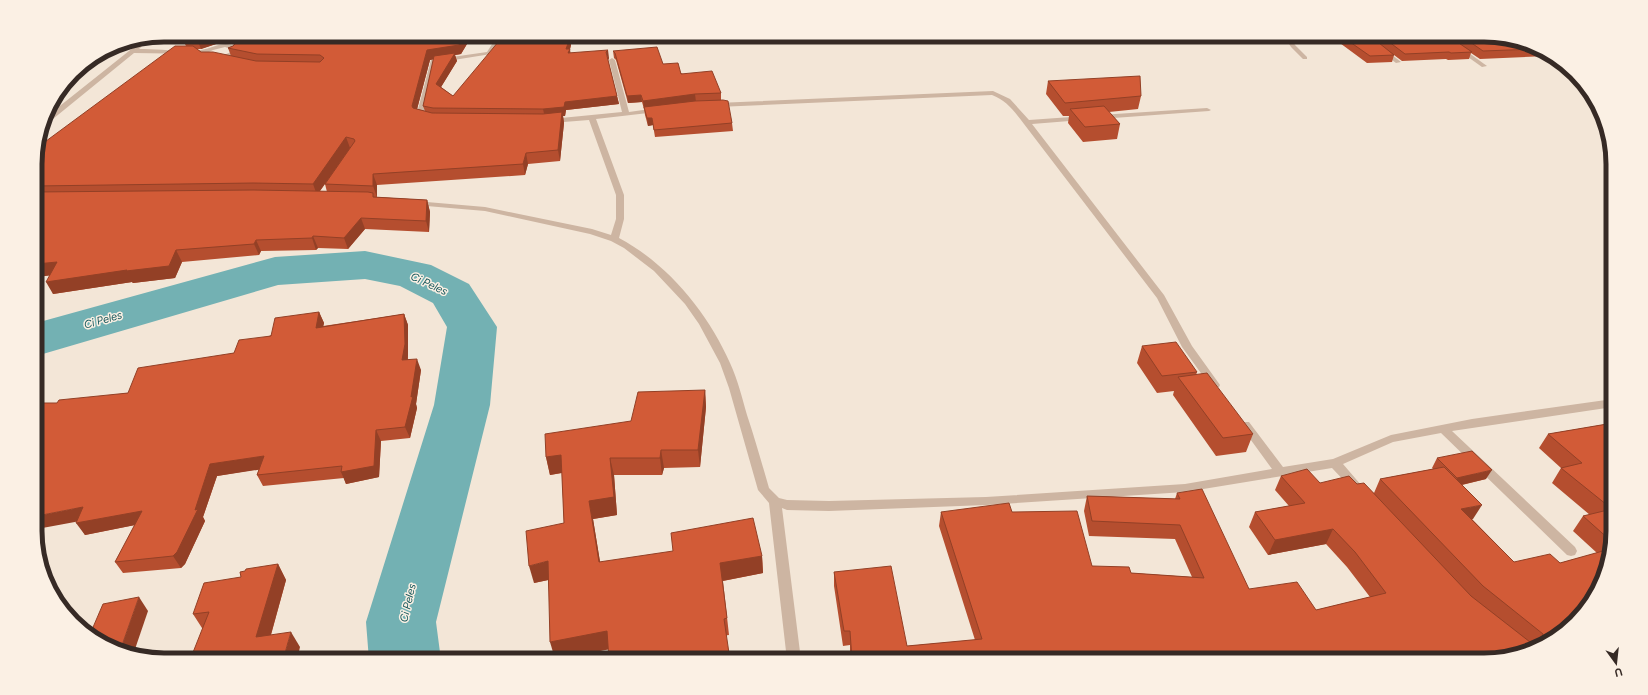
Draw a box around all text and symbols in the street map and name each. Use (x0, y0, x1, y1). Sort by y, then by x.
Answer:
water label: Ci Peles (409, 270, 449, 298)
water label: Ci Peles (82, 308, 124, 332)
water label: Ci Peles (397, 582, 419, 624)
north arrow (1596, 643, 1636, 683)
text: U (1613, 665, 1624, 680)

